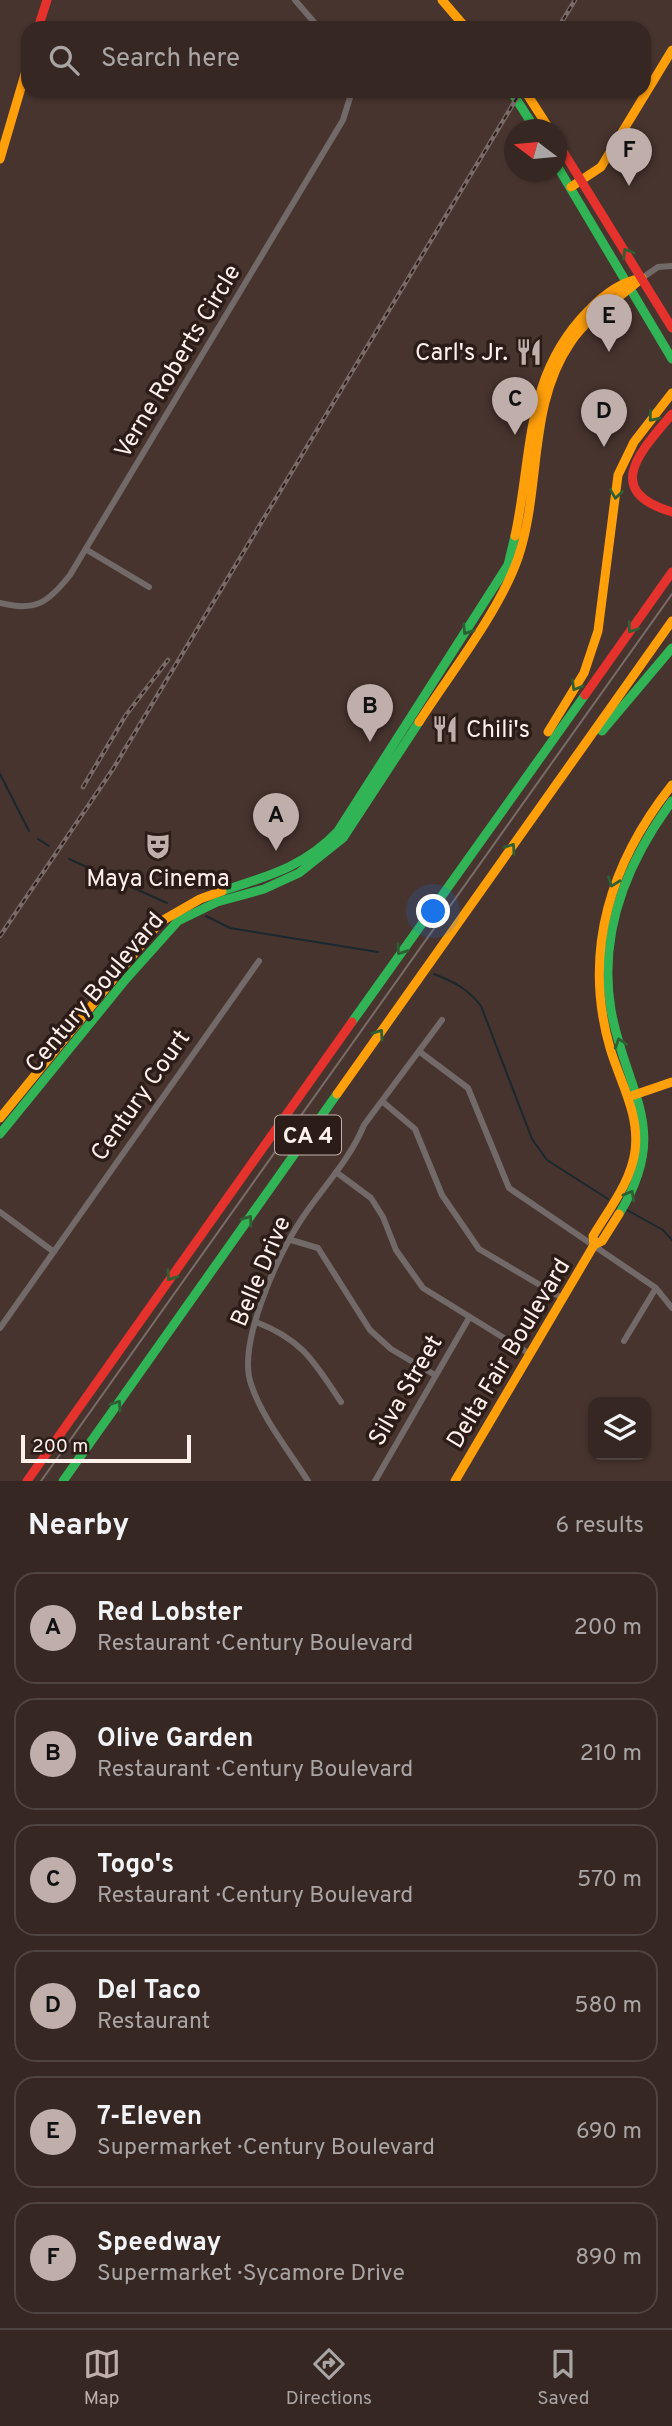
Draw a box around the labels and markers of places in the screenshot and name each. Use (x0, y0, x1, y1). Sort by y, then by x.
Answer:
pin: F (606, 128, 652, 186)
pin: E (586, 294, 632, 352)
restaurant icon: Carl's Jr. (514, 337, 544, 367)
place label: Carl's Jr. (415, 339, 508, 369)
pin: C (492, 377, 538, 435)
pin: D (581, 389, 627, 447)
pin: B (347, 684, 393, 742)
restaurant icon: Chili's (430, 714, 460, 744)
place label: Chili's (466, 716, 530, 746)
pin: A (253, 793, 299, 851)
theatre icon: Maya Cinema (143, 831, 173, 861)
place label: Maya Cinema (86, 865, 230, 895)

